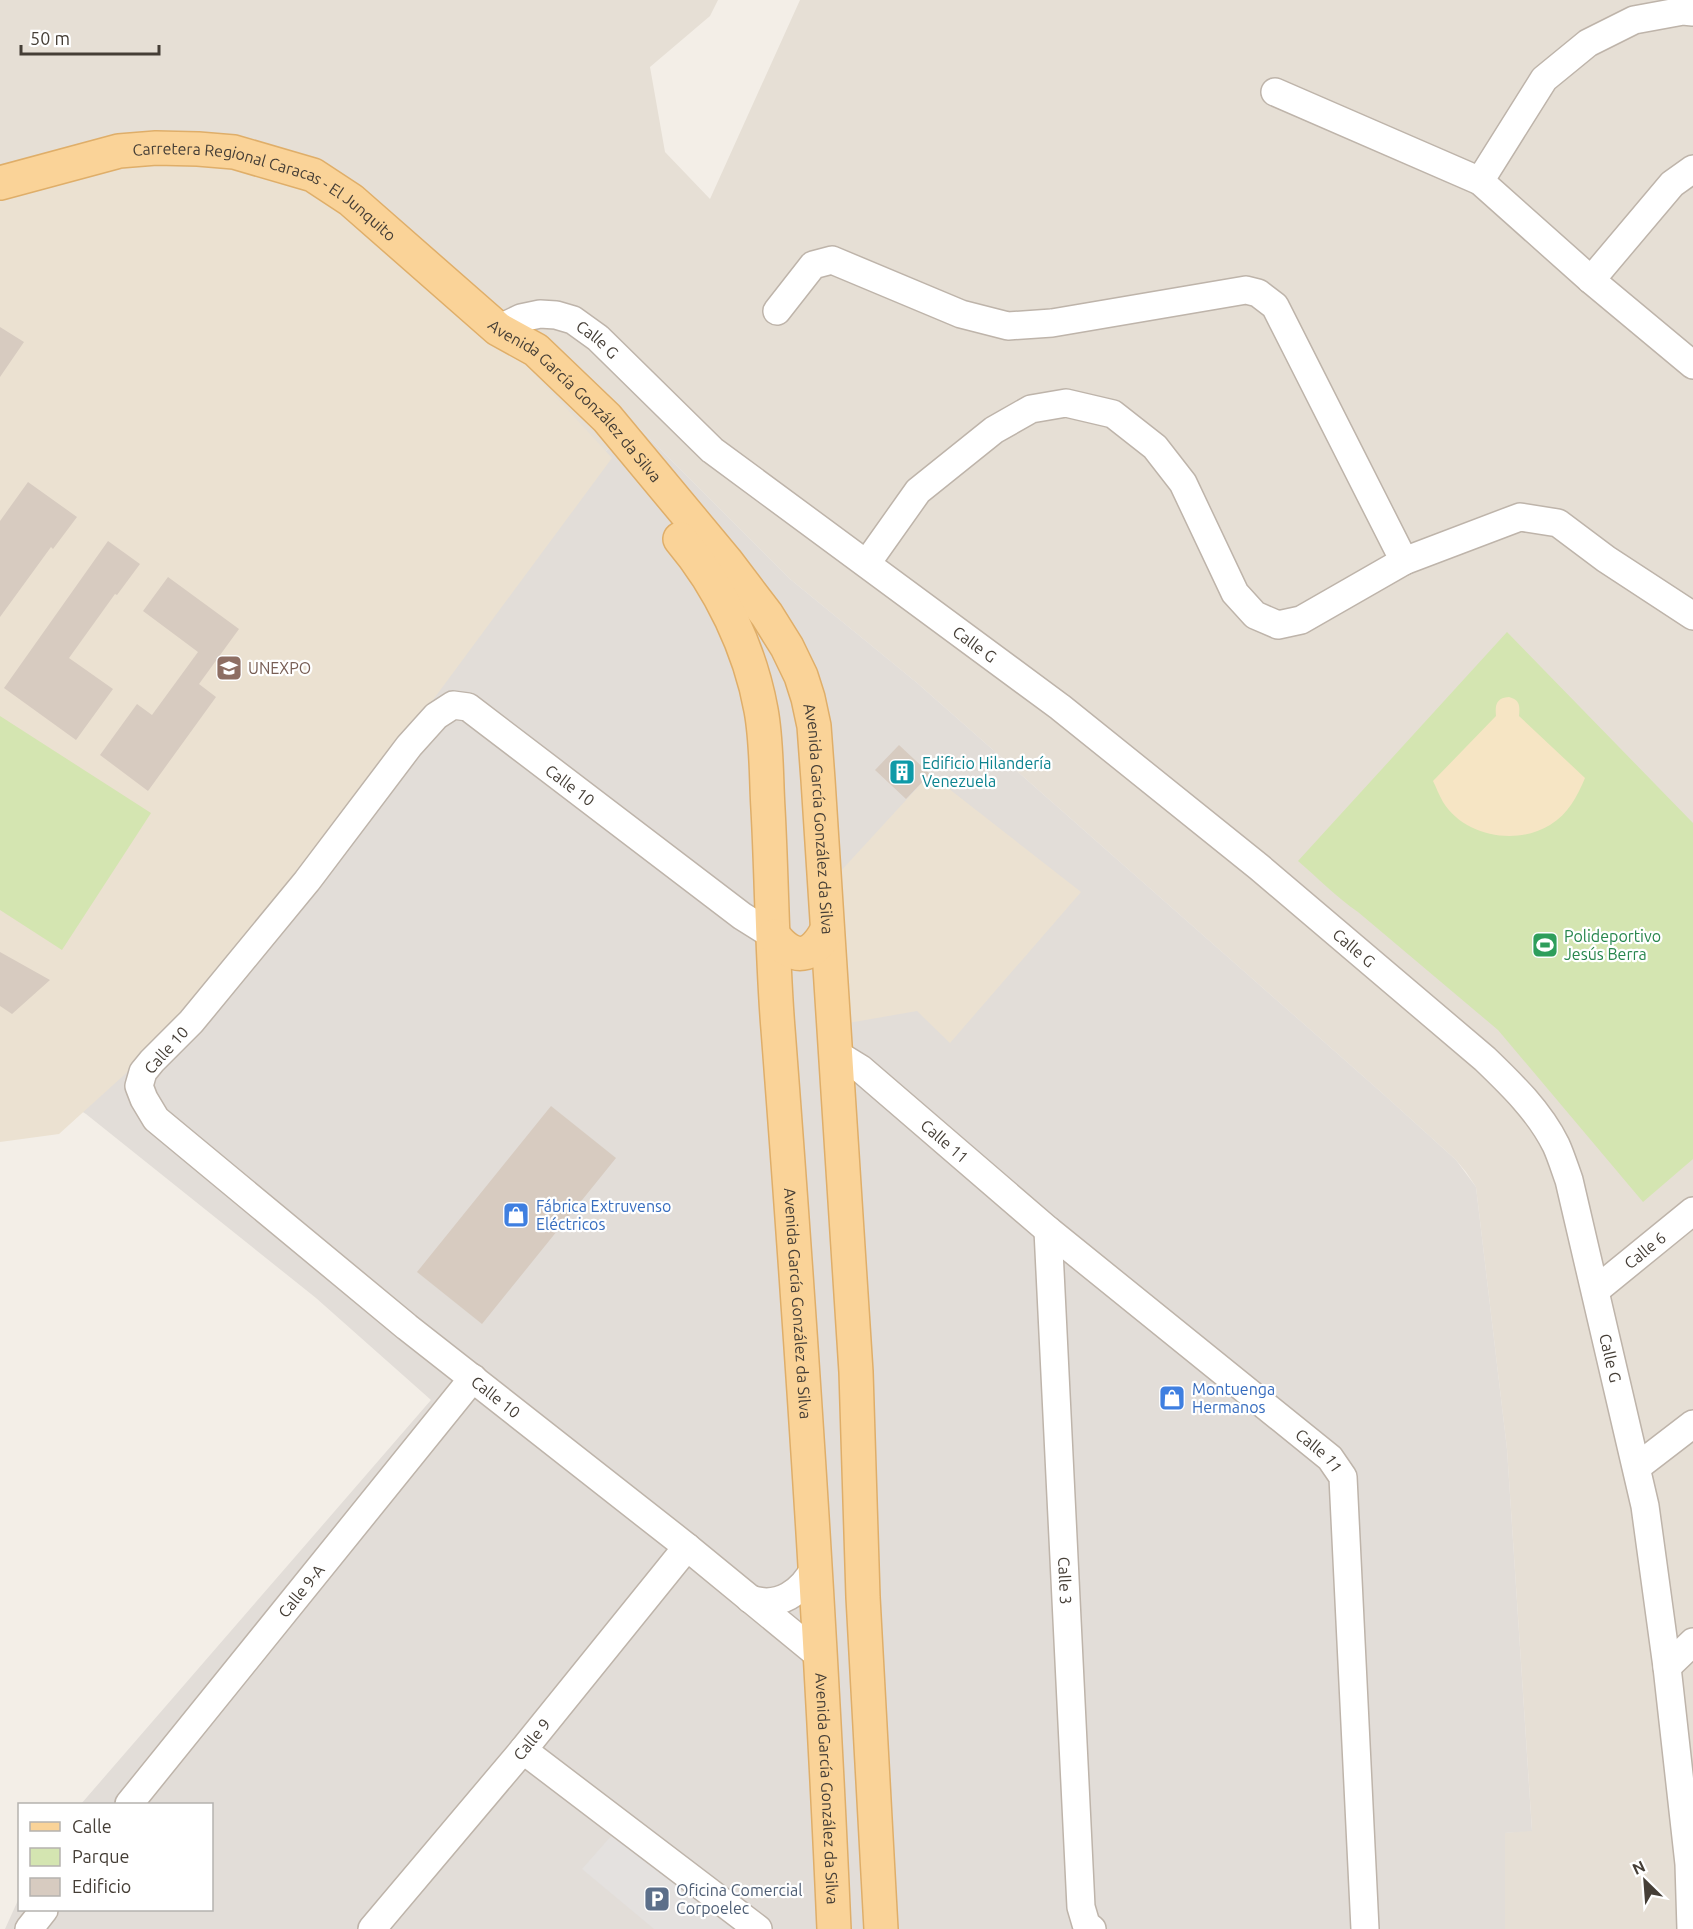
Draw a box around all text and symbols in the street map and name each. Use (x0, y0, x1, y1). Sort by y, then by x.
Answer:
scale bar (21, 18, 159, 56)
text: 50 m (30, 28, 70, 48)
street label: Carretera Regional Caracas - El Junquito (132, 139, 400, 244)
street label: Avenida García González da Silva (485, 316, 665, 486)
street label: Calle G (573, 317, 622, 362)
street label: Calle G (950, 622, 1000, 666)
school or university icon: UNEXPO (214, 653, 244, 683)
place label: UNEXPO (248, 659, 311, 677)
street label: Avenida García González da Silva (800, 702, 837, 935)
place label: Edificio Hilandería Venezuela (922, 754, 1051, 790)
building icon: Edificio Hilandería Venezuela (887, 757, 917, 787)
street label: Calle 10 (542, 761, 598, 809)
street label: Calle G (1329, 925, 1379, 971)
place label: Polideportivo Jesús Berra (1564, 927, 1661, 963)
sports icon: Polideportivo Jesús Berra (1530, 930, 1560, 960)
street label: Calle 10 (140, 1023, 192, 1077)
street label: Calle 11 (917, 1116, 972, 1167)
street label: Avenida García González da Silva (781, 1187, 815, 1420)
place label: Fábrica Extruvenso Eléctricos (536, 1197, 671, 1233)
shop icon: Fábrica Extruvenso Eléctricos (501, 1200, 531, 1230)
street label: Calle 6 (1621, 1228, 1669, 1272)
street label: Calle G (1596, 1332, 1625, 1384)
street label: Calle 10 (468, 1372, 524, 1421)
place label: Montuenga Hermanos (1192, 1380, 1275, 1416)
shop icon: Montuenga Hermanos (1157, 1383, 1187, 1413)
street label: Calle 11 (1292, 1425, 1346, 1476)
street label: Calle 3 (1055, 1556, 1075, 1605)
street label: Calle 9-A (274, 1560, 328, 1621)
street label: Avenida García González da Silva (812, 1672, 842, 1905)
street label: Calle 9 (510, 1715, 554, 1764)
legend (18, 1803, 213, 1911)
text: Calle (72, 1816, 112, 1836)
text: Parque (72, 1846, 129, 1866)
north arrow (1615, 1851, 1675, 1911)
text: N (1629, 1857, 1648, 1878)
text: Edificio (72, 1876, 131, 1896)
place label: Oficina Comercial Corpoelec (676, 1881, 802, 1917)
parking icon: Oficina Comercial Corpoelec (642, 1884, 672, 1914)

